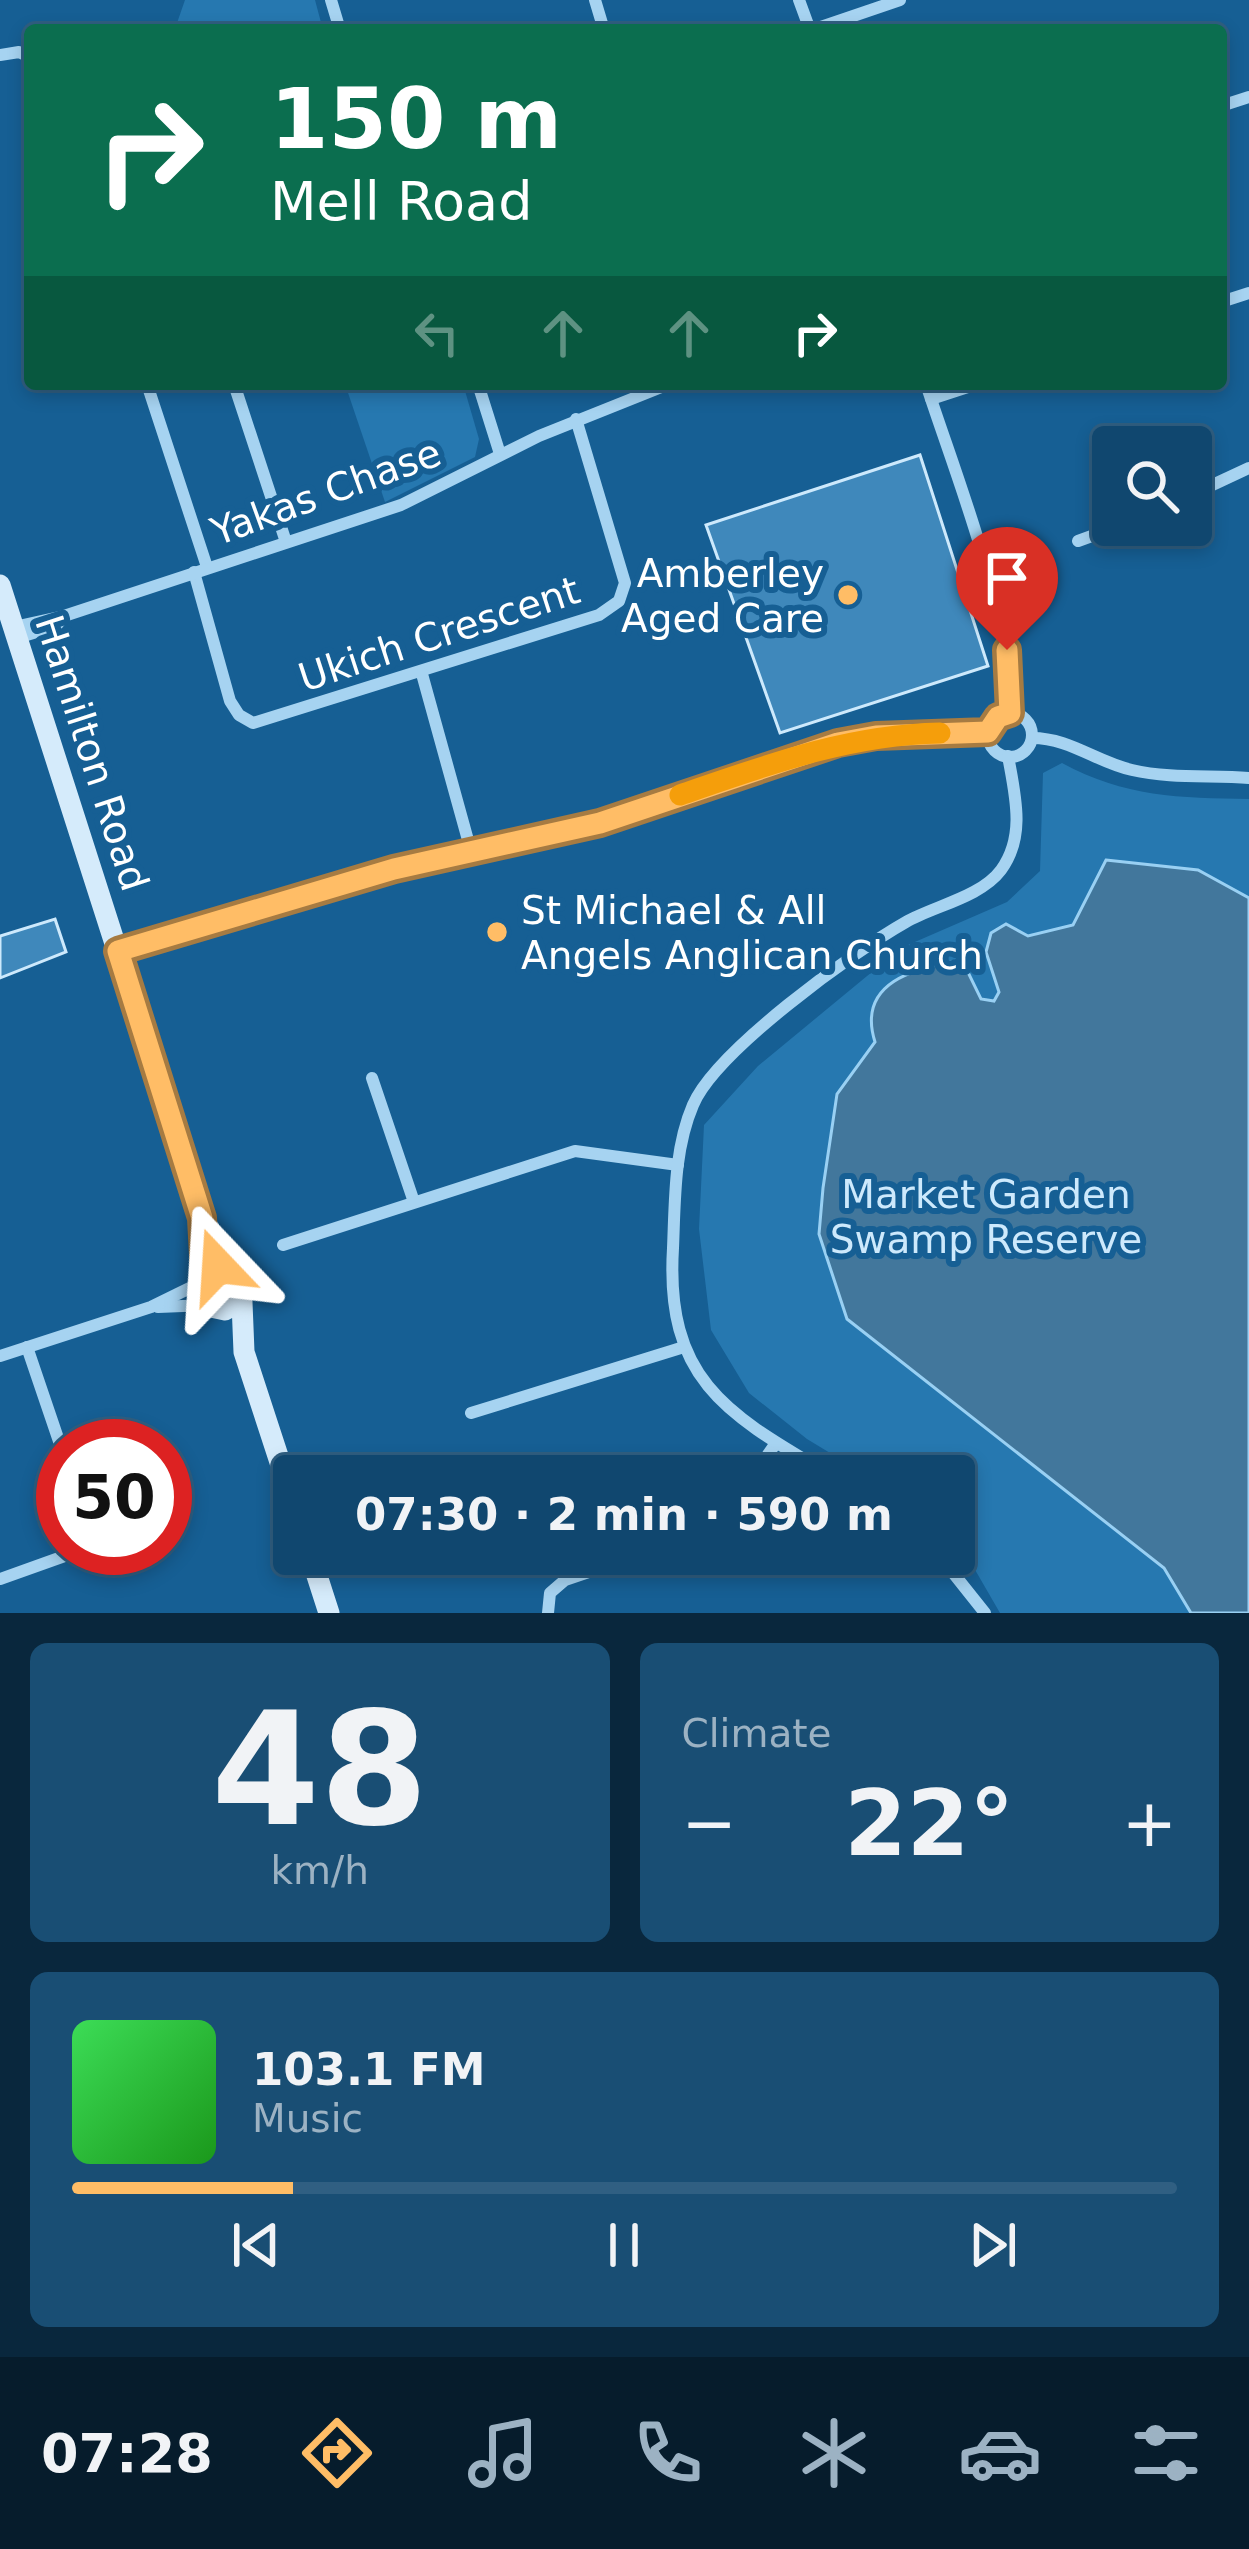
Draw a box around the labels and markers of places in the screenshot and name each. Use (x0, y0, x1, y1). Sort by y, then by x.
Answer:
pin (956, 527, 1058, 650)
place label: Amberley Aged Care (621, 551, 824, 641)
marker: Amberley Aged Care (835, 582, 861, 608)
place label: St Michael & All Angels Anglican Church (521, 888, 983, 978)
marker: St Michael & All Angels Anglican Church (484, 919, 510, 945)

